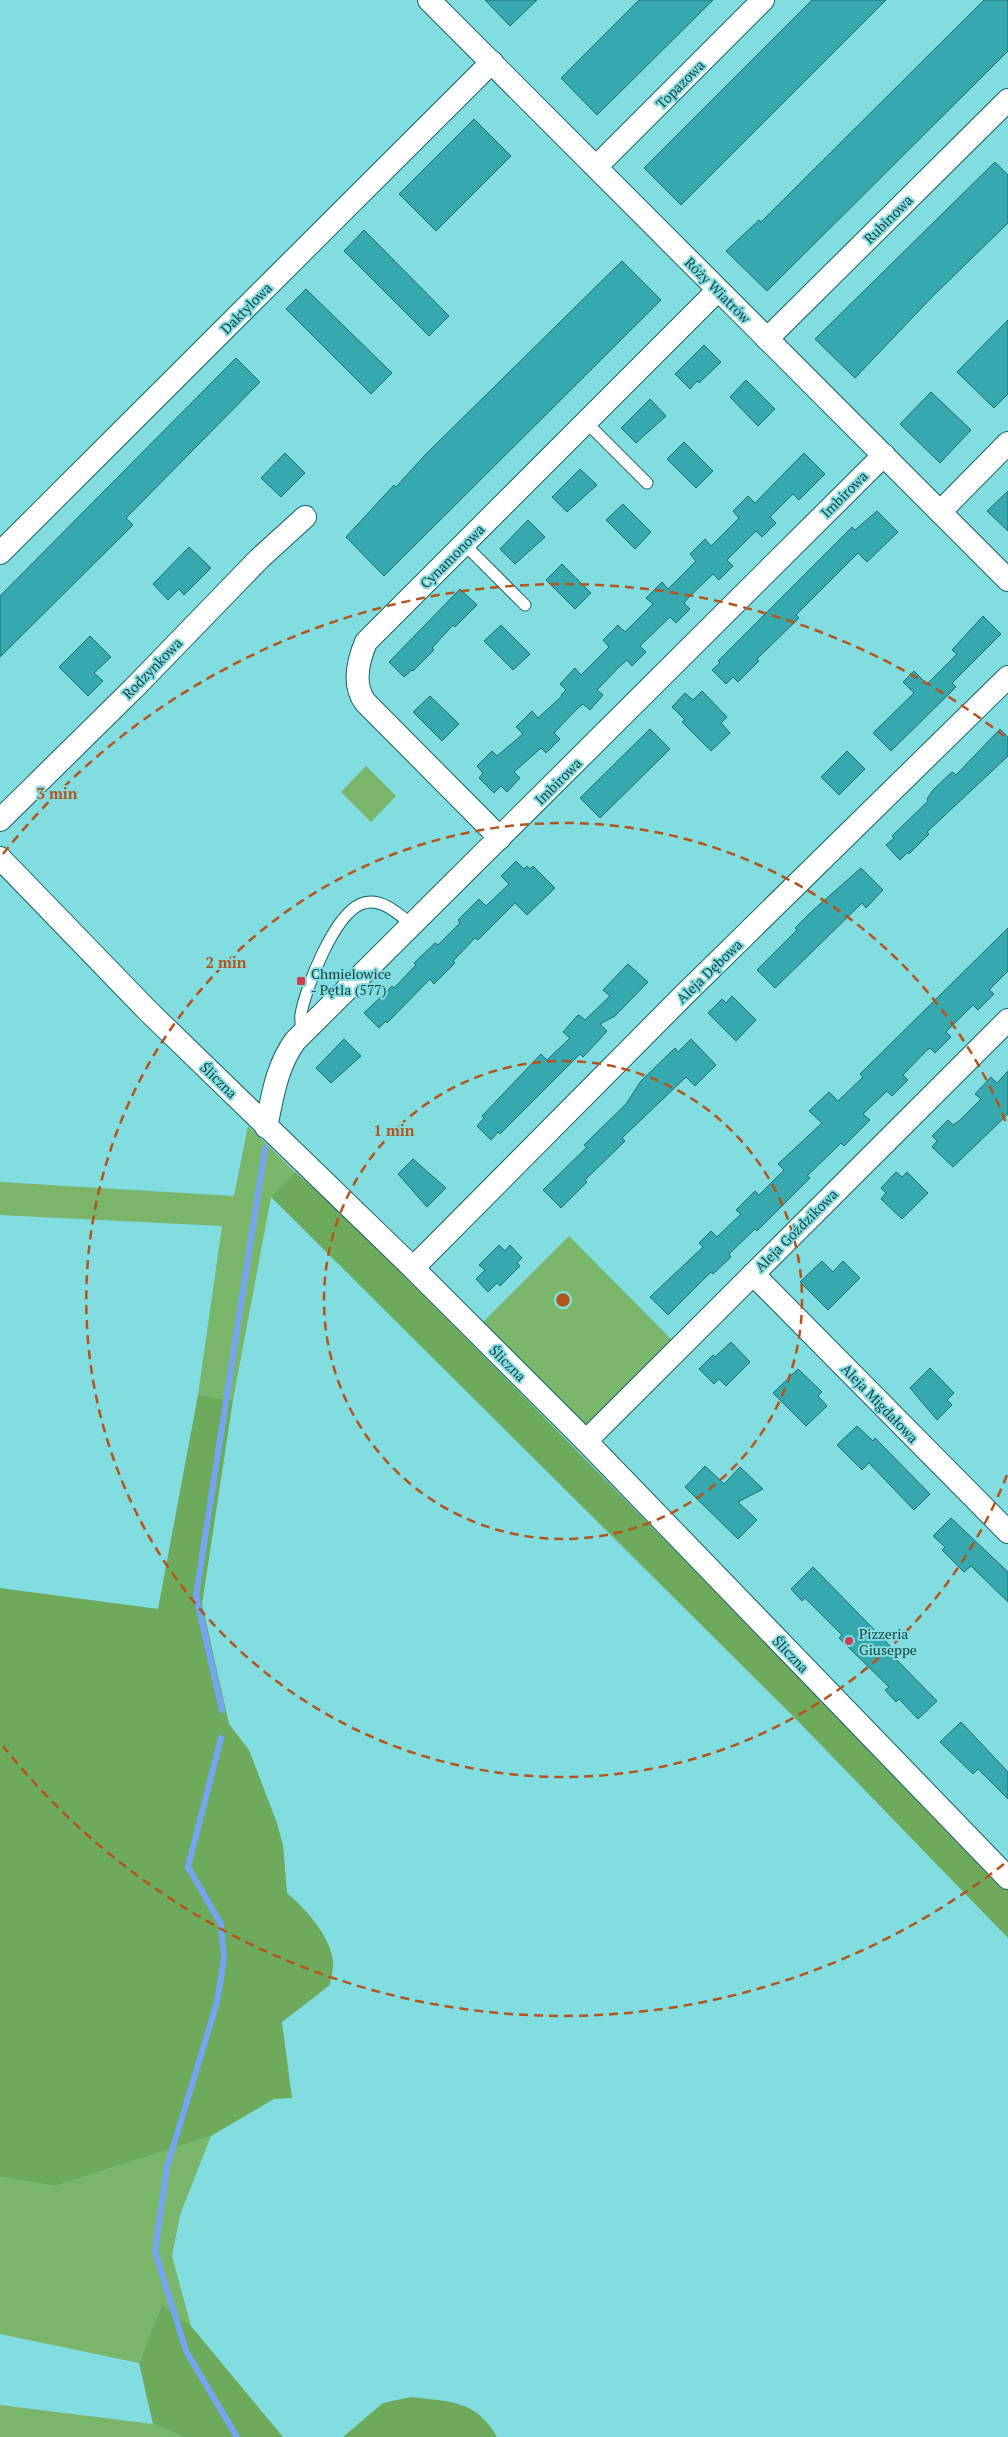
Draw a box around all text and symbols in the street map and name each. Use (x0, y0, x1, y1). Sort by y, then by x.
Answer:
street label: Topazowa (651, 55, 709, 113)
street label: Rubinowa (859, 190, 917, 248)
street label: Róży Wiatrów (681, 253, 756, 328)
street label: Daktylowa (216, 278, 276, 338)
street label: Imbirowa (816, 466, 872, 522)
street label: Cynamonowa (416, 520, 488, 592)
street label: Rodzynkowa (118, 633, 186, 703)
street label: Imbirowa (530, 753, 586, 809)
text: 3 min (36, 783, 78, 803)
street label: Aleja Dębowa (672, 935, 746, 1007)
text: 2 min (205, 952, 247, 972)
place label: Chmielowice - Pętla (577) (311, 964, 391, 999)
marker: Chmielowice - Pętla (577) (295, 975, 307, 987)
street label: Śliczna (196, 1058, 242, 1102)
text: 1 min (373, 1120, 415, 1140)
street label: Aleja Goździkowa (750, 1184, 842, 1276)
centre of rings (554, 1291, 572, 1309)
street label: Śliczna (486, 1341, 530, 1385)
street label: Aleja Migdałowa (837, 1359, 923, 1447)
place label: Pizzeria Giuseppe (859, 1624, 917, 1659)
street label: Śliczna (769, 1631, 813, 1677)
marker: Pizzeria Giuseppe (843, 1635, 855, 1647)

